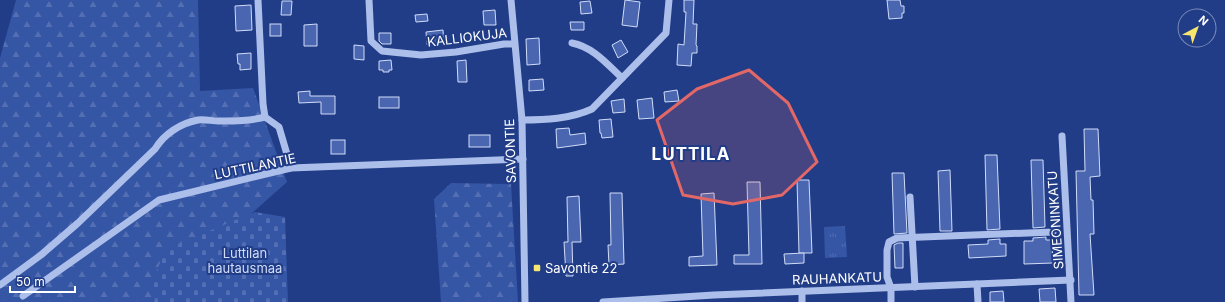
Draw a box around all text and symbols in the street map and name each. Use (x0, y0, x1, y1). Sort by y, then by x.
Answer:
north arrow (1177, 8, 1217, 48)
text: N (1196, 12, 1211, 28)
street label: KALLIOKUJA (426, 24, 508, 50)
street label: SAVONTIE (501, 119, 519, 183)
district label: LUTTILA (652, 144, 730, 164)
street label: LUTTILANTIE (213, 150, 297, 182)
street label: SIMEONINKATU (1044, 170, 1066, 270)
park label: Luttilan hautausmaa (208, 245, 282, 276)
place label: Savontie 22 (545, 260, 617, 276)
marker: Savontie 22 (532, 263, 542, 273)
scale bar (10, 268, 75, 294)
street label: RAUHANKATU (792, 268, 882, 288)
text: 50 m (16, 274, 45, 289)

